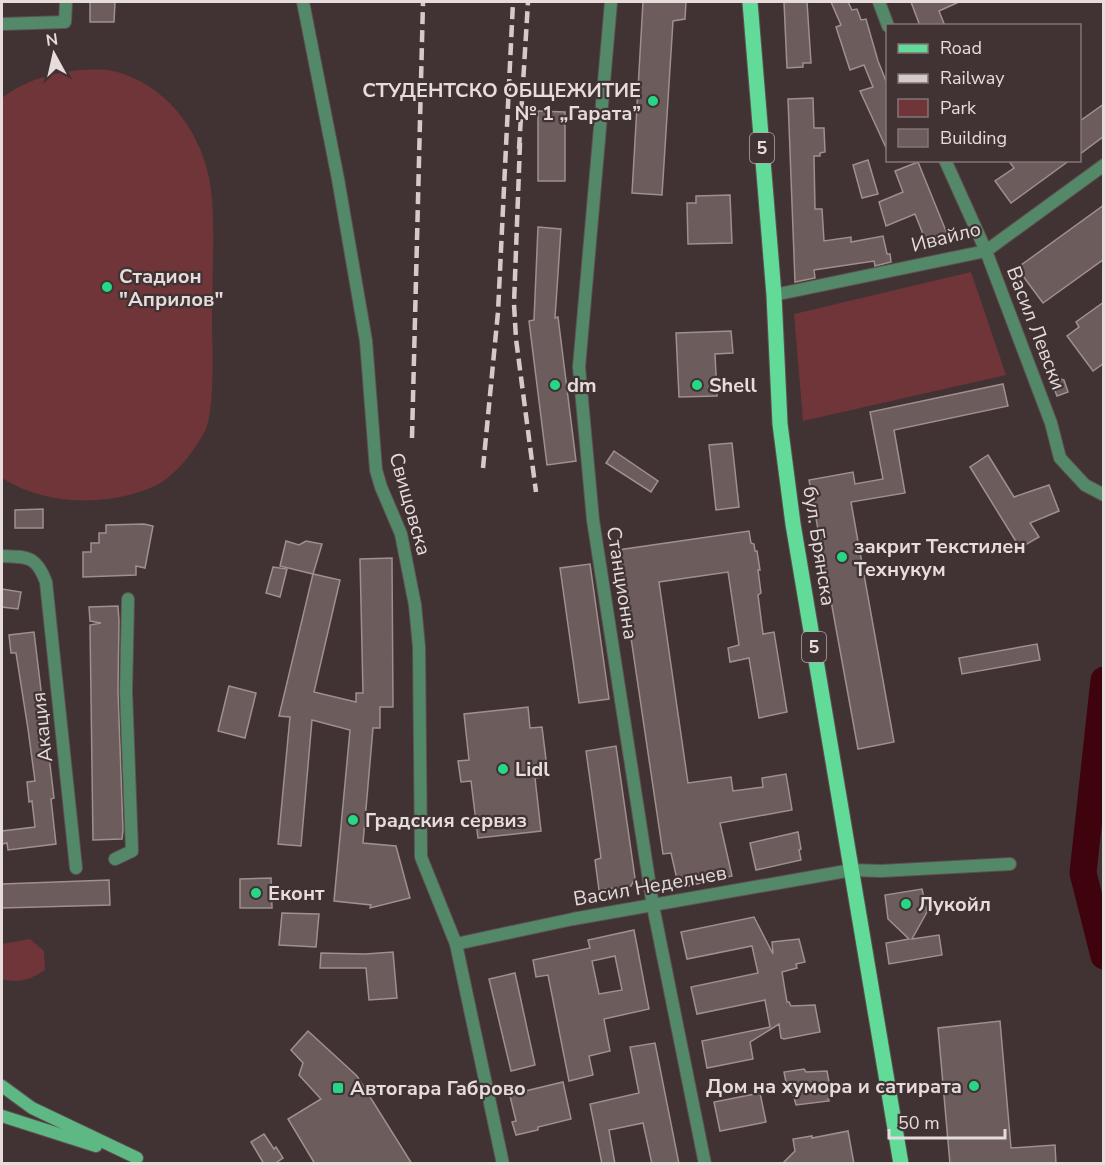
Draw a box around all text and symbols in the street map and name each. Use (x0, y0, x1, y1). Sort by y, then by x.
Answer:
north arrow (24, 24, 84, 84)
legend (886, 24, 1081, 162)
text: N (45, 28, 60, 52)
text: Road (940, 36, 982, 60)
text: Railway (940, 66, 1005, 90)
place label: СТУДЕНТСКО ОБЩЕЖИТИЕ № 1 „Гарата” (362, 77, 641, 127)
marker: СТУДЕНТСКО ОБЩЕЖИТИЕ № 1 „Гарата” (646, 94, 660, 108)
text: Park (940, 96, 977, 120)
text: Building (940, 126, 1007, 150)
road number: 5 (750, 133, 774, 163)
street label: Ивайло (908, 215, 984, 259)
street label: Васил Левски (1000, 262, 1072, 394)
place label: Стадион "Априлов" (119, 263, 223, 313)
marker: Стадион "Априлов" (100, 280, 114, 294)
place label: dm (567, 372, 597, 399)
place label: Shell (709, 372, 758, 399)
marker: dm (548, 378, 562, 392)
marker: Shell (690, 378, 704, 392)
street label: Свищовска (382, 450, 438, 558)
street label: бул. Брянска (796, 484, 842, 608)
street label: Станционна (600, 525, 644, 641)
place label: закрит Текстилен Технукум (854, 533, 1026, 583)
marker: закрит Текстилен Технукум (835, 550, 849, 564)
road number: 5 (802, 632, 826, 662)
street label: Акация (25, 691, 59, 763)
place label: Lidl (515, 756, 550, 783)
marker: Lidl (496, 762, 510, 776)
place label: Градския сервиз (365, 807, 527, 834)
marker: Градския сервиз (346, 813, 360, 827)
street label: Васил Неделчев (571, 859, 729, 913)
place label: Еконт (268, 880, 325, 907)
marker: Еконт (249, 886, 263, 900)
place label: Лукойл (918, 891, 991, 918)
marker: Лукойл (899, 897, 913, 911)
place label: Дом на хумора и сатирата (706, 1073, 962, 1100)
place label: Автогара Габрово (350, 1075, 526, 1102)
marker: Дом на хумора и сатирата (967, 1079, 981, 1093)
marker: Автогара Габрово (331, 1081, 345, 1095)
scale bar (889, 1102, 1004, 1140)
text: 50 m (898, 1111, 940, 1135)

